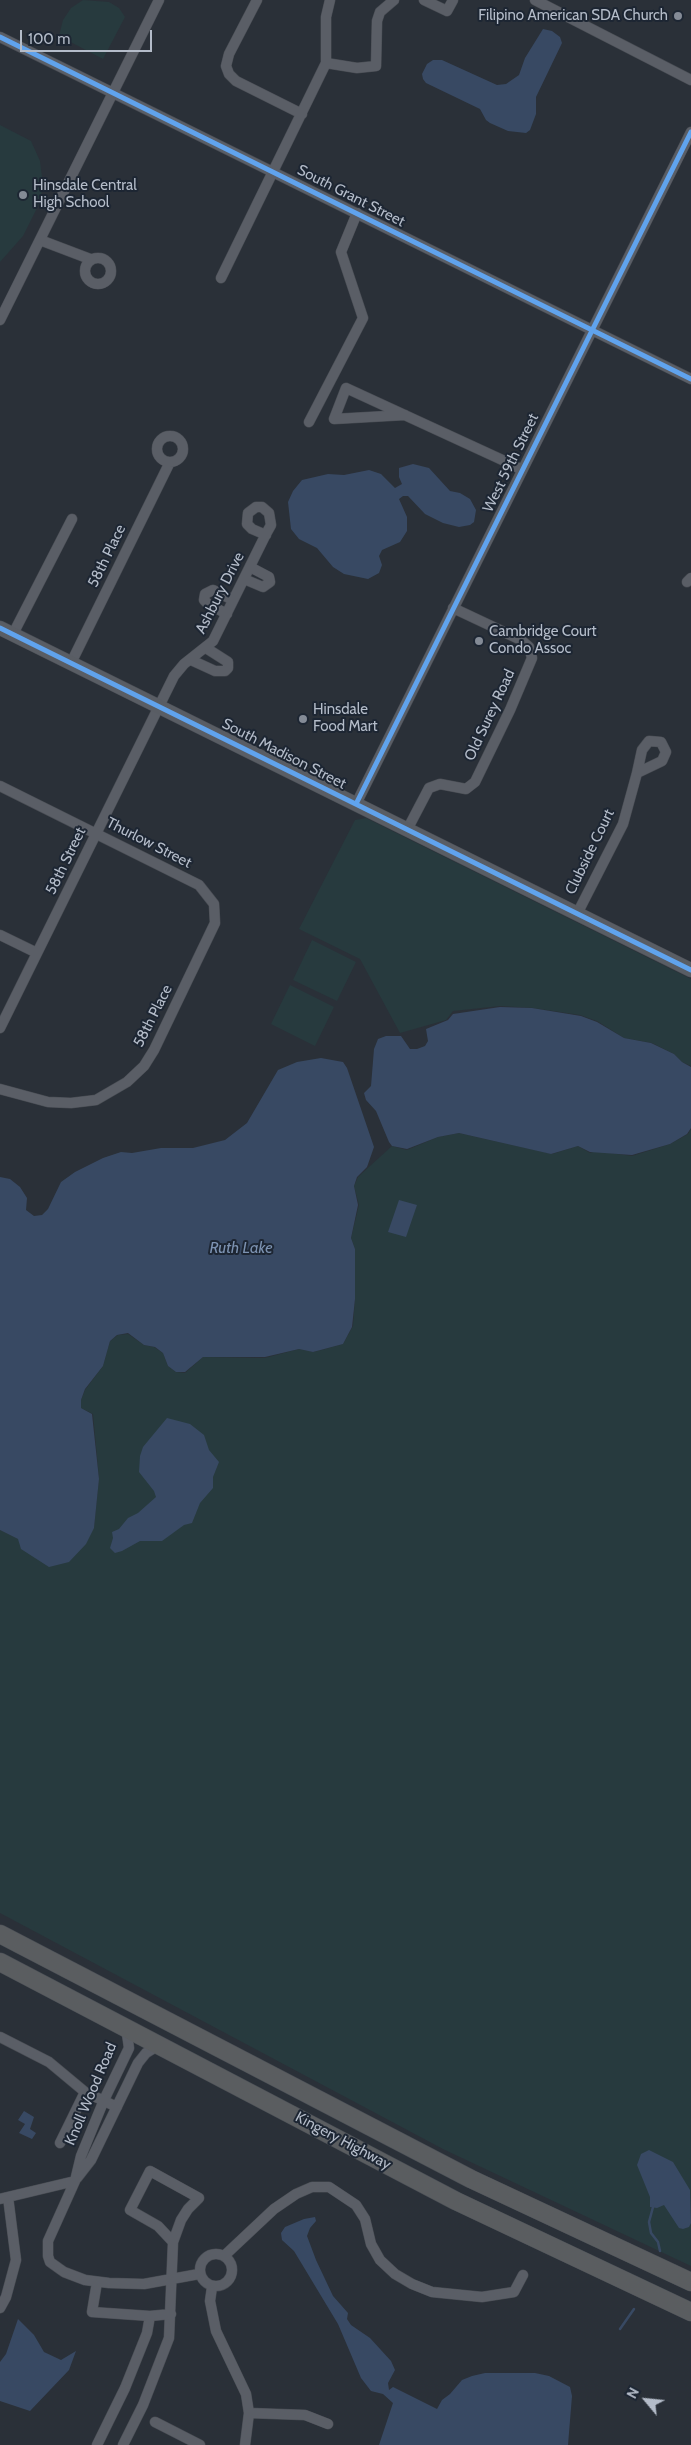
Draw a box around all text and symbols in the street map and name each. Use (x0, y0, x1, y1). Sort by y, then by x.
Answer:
place label: Filipino American SDA Church (478, 7, 668, 25)
marker: Filipino American SDA Church (672, 10, 684, 22)
scale bar (22, 20, 155, 52)
text: 100 m (28, 30, 70, 48)
street label: South Grant Street (294, 161, 408, 231)
place label: Hinsdale Central High School (33, 177, 137, 212)
marker: Hinsdale Central High School (17, 189, 29, 201)
street label: West 59th Street (479, 411, 543, 515)
street label: 58th Place (84, 522, 130, 590)
street label: Ashbury Drive (192, 549, 248, 637)
place label: Cambridge Court Condo Assoc (489, 623, 597, 658)
marker: Cambridge Court Condo Assoc (473, 635, 485, 647)
street label: Old Surey Road (461, 666, 519, 764)
place label: Hinsdale Food Mart (313, 701, 377, 736)
marker: Hinsdale Food Mart (297, 713, 309, 725)
street label: South Madison Street (219, 715, 349, 793)
street label: Clubside Court (562, 806, 618, 898)
street label: Thurlow Street (103, 814, 195, 872)
street label: 58th Street (42, 825, 90, 897)
street label: 58th Place (130, 982, 176, 1050)
water label: Ruth Lake (210, 1238, 272, 1258)
street label: Knoll Wood Road (61, 2040, 121, 2148)
street label: Kingery Highway (292, 2108, 394, 2174)
north arrow (621, 2375, 671, 2425)
text: N (622, 2384, 643, 2402)

